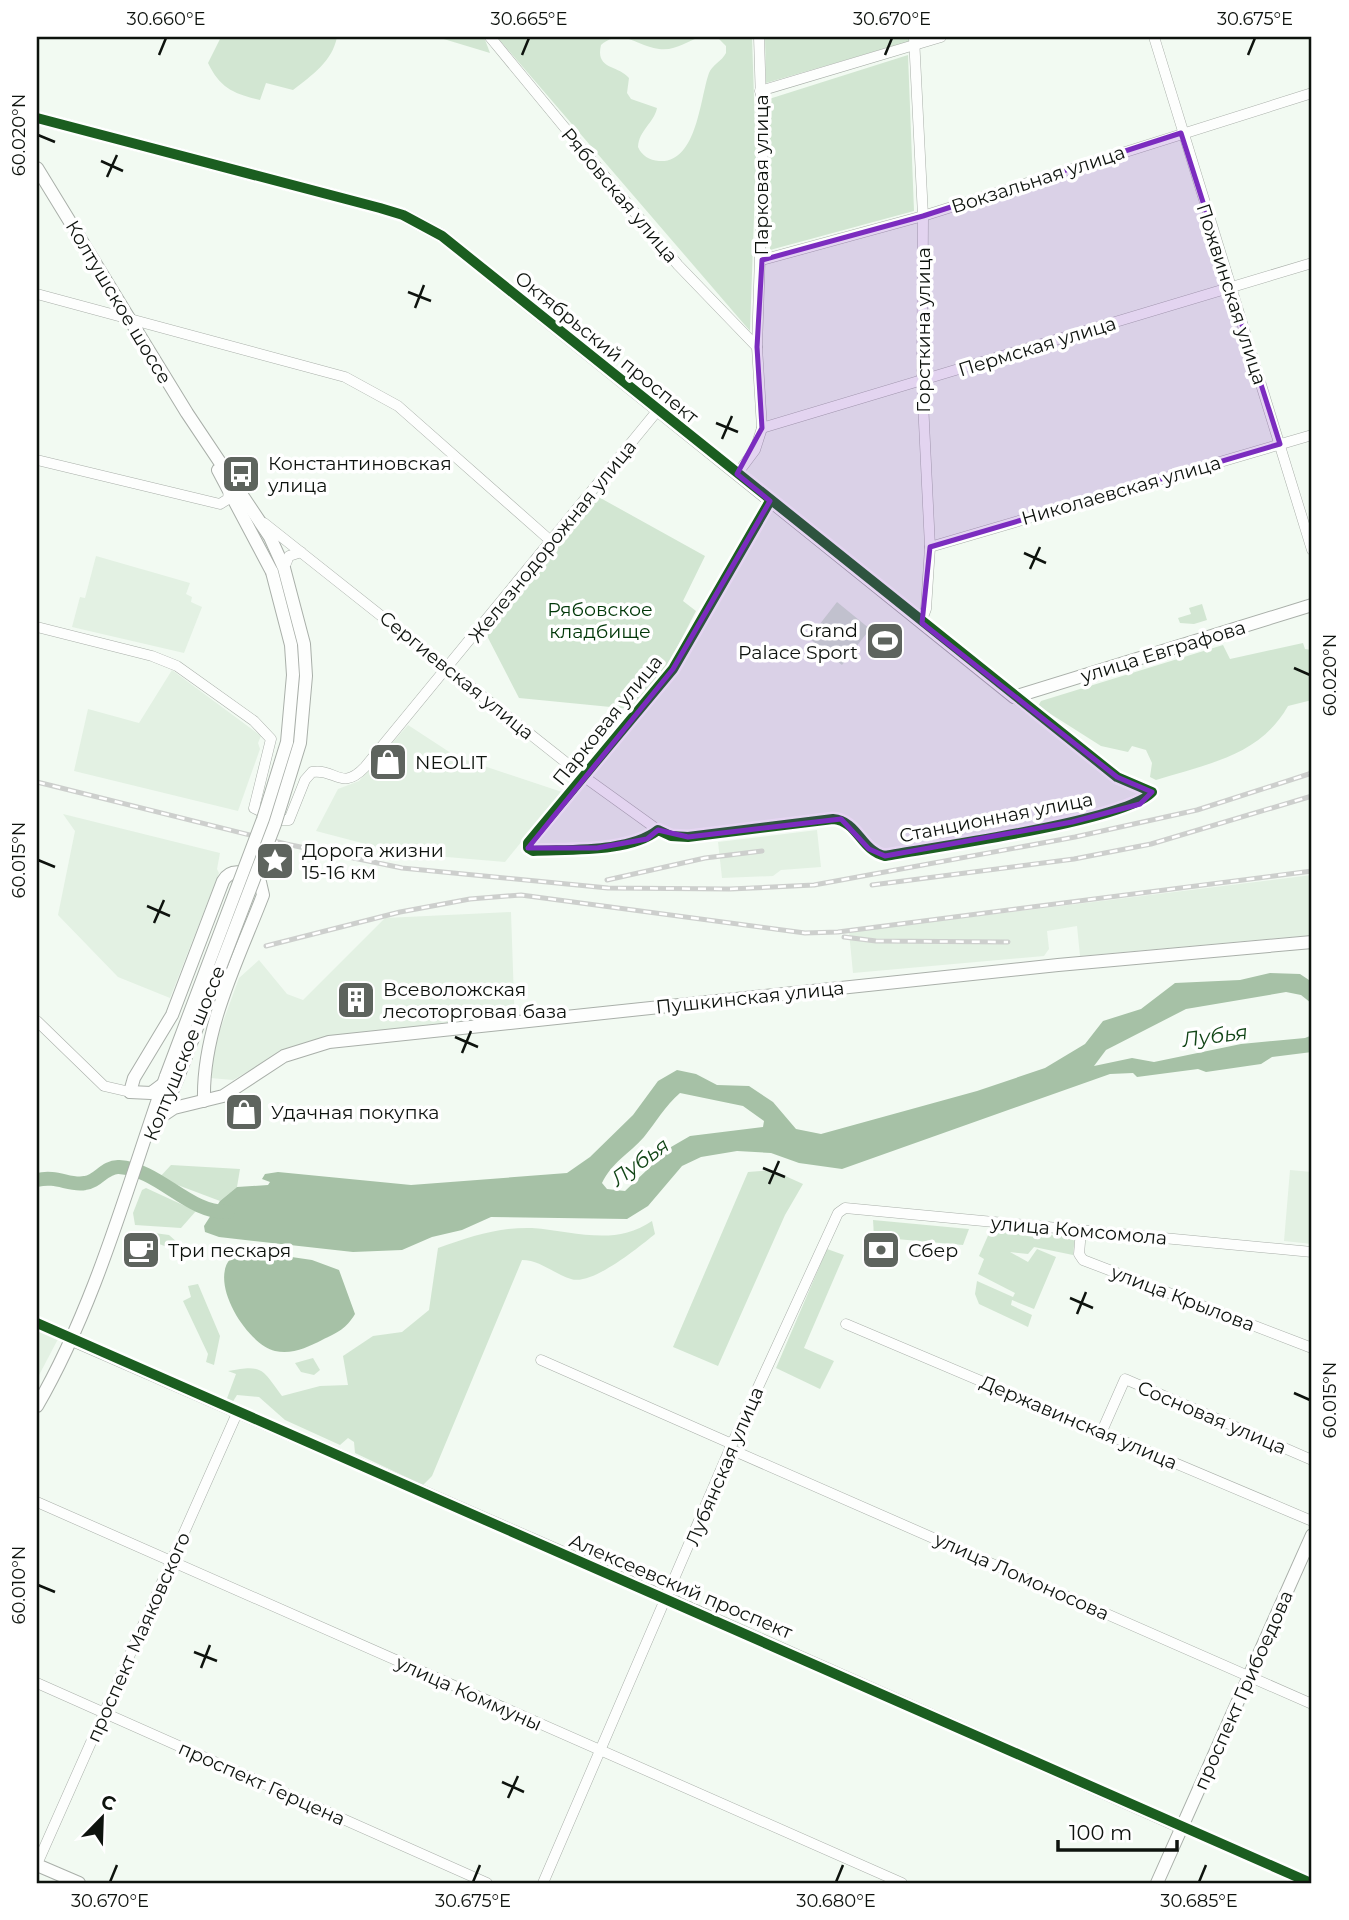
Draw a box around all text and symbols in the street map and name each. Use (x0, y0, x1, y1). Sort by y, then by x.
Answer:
text: 30.660°E (127, 8, 205, 30)
text: 30.665°E (491, 8, 567, 30)
text: 30.670°E (853, 8, 931, 30)
text: 30.675°E (1217, 8, 1293, 30)
text: 60.020°N (8, 94, 30, 176)
street label: Парковая улица (750, 94, 773, 256)
street label: Рябовская улица (557, 123, 683, 267)
street label: Вокзальная улица (949, 141, 1128, 218)
street label: Пожвинская улица (1191, 201, 1272, 388)
street label: Колтушское шоссе (61, 216, 177, 388)
street label: Горсткина улица (912, 247, 935, 413)
street label: Октябрьский проспект (510, 266, 703, 429)
street label: Пермская улица (955, 312, 1119, 381)
street label: Железнодорожная улица (464, 436, 641, 647)
street label: Николаевская улица (1019, 451, 1223, 530)
place label: Константиновская улица (267, 452, 452, 497)
bus stop icon: Константиновская улица (220, 453, 262, 495)
park label: Рябовское кладбище (547, 598, 653, 643)
street label: Сергиевская улица (375, 606, 538, 745)
street label: улица Евграфова (1077, 615, 1248, 688)
place label: Grand Palace Sport (738, 619, 858, 664)
sports icon: Grand Palace Sport (864, 620, 906, 662)
text: 60.020°N (1319, 634, 1341, 716)
street label: Парковая улица (548, 651, 667, 790)
shop icon: NEOLIT (367, 741, 409, 783)
place label: NEOLIT (415, 751, 487, 774)
street label: Станционная улица (897, 787, 1095, 848)
text: 60.015°N (8, 822, 30, 898)
place label: Дорога жизни 15-16 км (302, 839, 444, 884)
place icon: Дорога жизни 15-16 км (254, 840, 296, 882)
street label: Колтушское шоссе (139, 962, 230, 1144)
street label: Пушкинская улица (655, 976, 845, 1019)
place label: Всеволожская лесоторговая база (383, 978, 567, 1023)
building icon: Всеволожская лесоторговая база (335, 979, 377, 1021)
water label: Лубья (1180, 1019, 1249, 1052)
shop icon: Удачная покупка (223, 1091, 265, 1133)
place label: Удачная покупка (271, 1101, 439, 1124)
water label: Лубья (605, 1132, 674, 1192)
street label: улица Комсомола (989, 1211, 1168, 1250)
cafe icon: Три пескаря (120, 1229, 162, 1271)
bank icon: Сбер (860, 1229, 902, 1271)
place label: Три пескаря (168, 1239, 291, 1262)
place label: Сбер (908, 1239, 958, 1262)
street label: улица Крылова (1107, 1260, 1258, 1336)
text: 60.015°N (1319, 1362, 1341, 1438)
street label: Державинская улица (977, 1371, 1181, 1474)
street label: Сосновая улица (1134, 1376, 1290, 1459)
street label: Лубянская улица (681, 1383, 768, 1549)
street label: улица Ломоносова (930, 1527, 1113, 1625)
street label: проспект Маяковского (82, 1529, 195, 1746)
street label: Алексеевский проспект (566, 1529, 796, 1644)
text: 60.010°N (8, 1546, 30, 1624)
street label: проспект Грибоедова (1189, 1587, 1298, 1793)
street label: улица Коммуны (391, 1651, 545, 1736)
street label: проспект Герцена (175, 1736, 349, 1831)
north arrow (66, 1784, 136, 1854)
text: С (98, 1790, 119, 1816)
scale bar (1058, 1808, 1178, 1852)
text: 100 m (1069, 1820, 1132, 1845)
text: 30.670°E (71, 1890, 149, 1912)
text: 30.675°E (435, 1890, 511, 1912)
text: 30.680°E (796, 1890, 876, 1912)
text: 30.685°E (1160, 1890, 1238, 1912)

